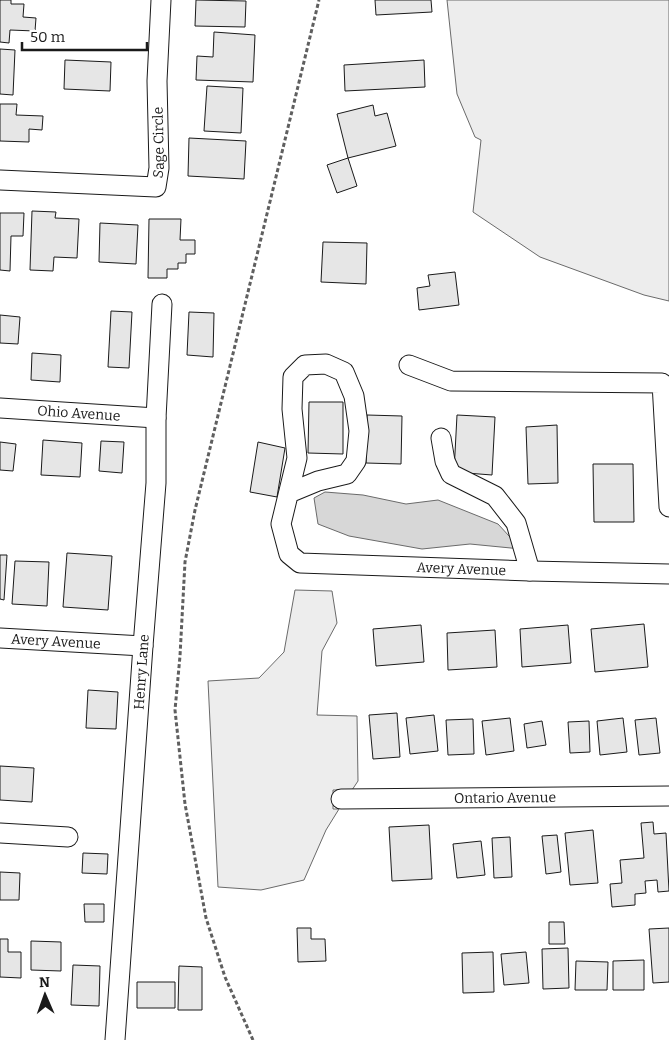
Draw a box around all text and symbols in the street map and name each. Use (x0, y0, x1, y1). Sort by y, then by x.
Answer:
scale bar (22, 20, 148, 52)
text: 50 m (30, 28, 66, 46)
street label: Sage Circle (149, 107, 168, 179)
street label: Ohio Avenue (37, 402, 121, 424)
street label: Avery Avenue (416, 559, 506, 579)
street label: Avery Avenue (11, 630, 101, 652)
street label: Henry Lane (130, 633, 152, 710)
street label: Ontario Avenue (454, 789, 556, 806)
north arrow (20, 970, 70, 1020)
text: N (39, 974, 50, 991)

